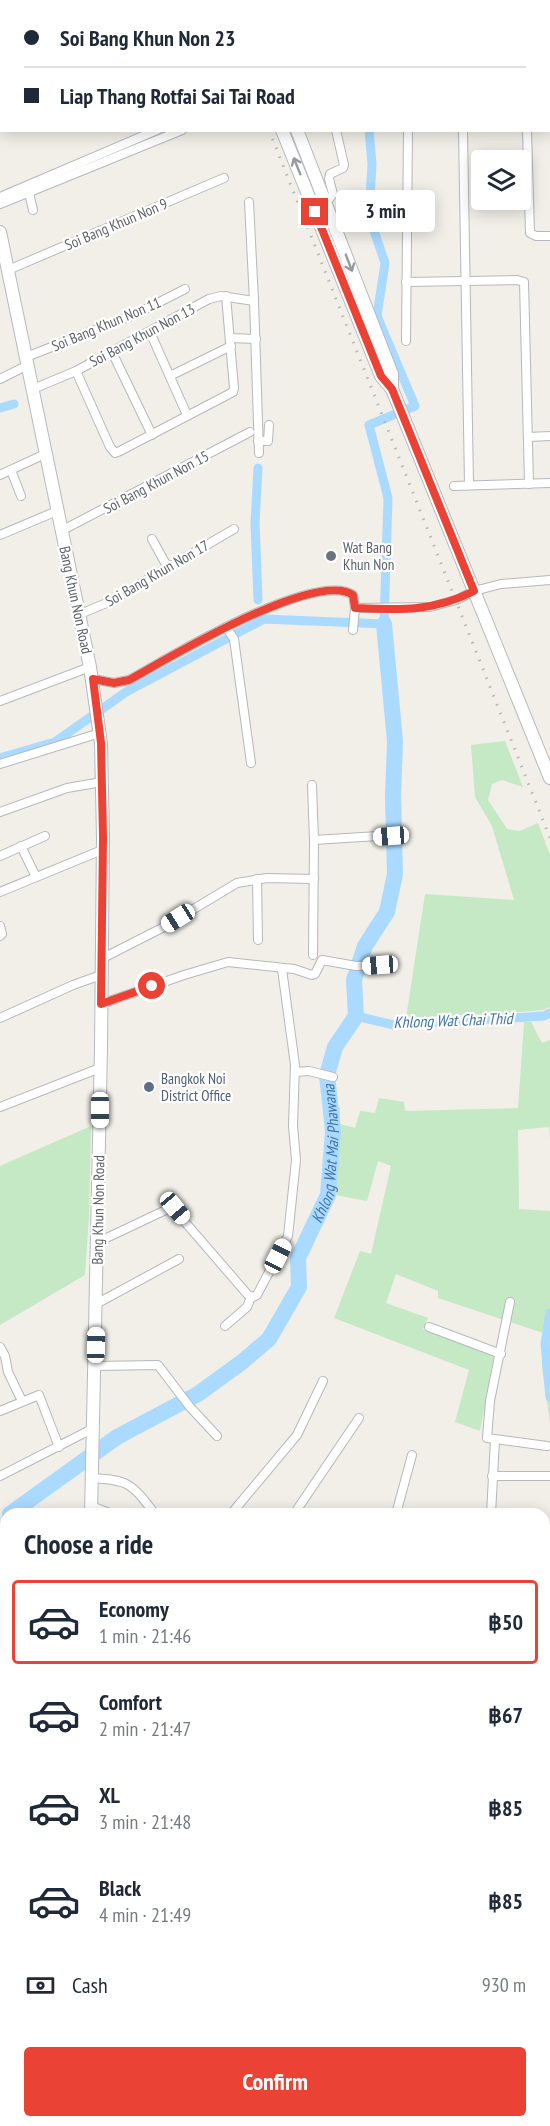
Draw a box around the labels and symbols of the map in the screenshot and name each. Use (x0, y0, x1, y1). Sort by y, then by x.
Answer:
one-way arrow (291, 157, 302, 176)
callout: 3 min (336, 191, 435, 233)
street label: Soi Bang Khun Non 9 (62, 194, 170, 254)
route end (301, 198, 328, 225)
one-way arrow (344, 253, 355, 272)
street label: Soi Bang Khun Non 11 (49, 292, 163, 356)
street label: Soi Bang Khun Non 13 (86, 299, 198, 371)
street label: Soi Bang Khun Non 15 (100, 446, 212, 518)
street label: Soi Bang Khun Non 17 (102, 536, 212, 610)
place label: Wat Bang Khun Non (343, 538, 394, 574)
street label: Bang Khun Non Road (55, 544, 97, 656)
marker: Wat Bang Khun Non (324, 549, 338, 563)
car (372, 826, 410, 846)
car (158, 901, 198, 935)
car (361, 955, 399, 975)
route start (138, 972, 165, 999)
water label: Khlong Wat Chai Thid (393, 1008, 515, 1032)
place label: Bangkok Noi District Office (161, 1069, 231, 1105)
marker: Bangkok Noi District Office (142, 1080, 156, 1094)
water label: Khlong Wat Mai Phawana (306, 1082, 343, 1226)
car (91, 1092, 109, 1128)
street label: Bang Khun Non Road (88, 1155, 108, 1265)
car (157, 1188, 193, 1228)
car (262, 1236, 294, 1276)
car (87, 1327, 105, 1363)

